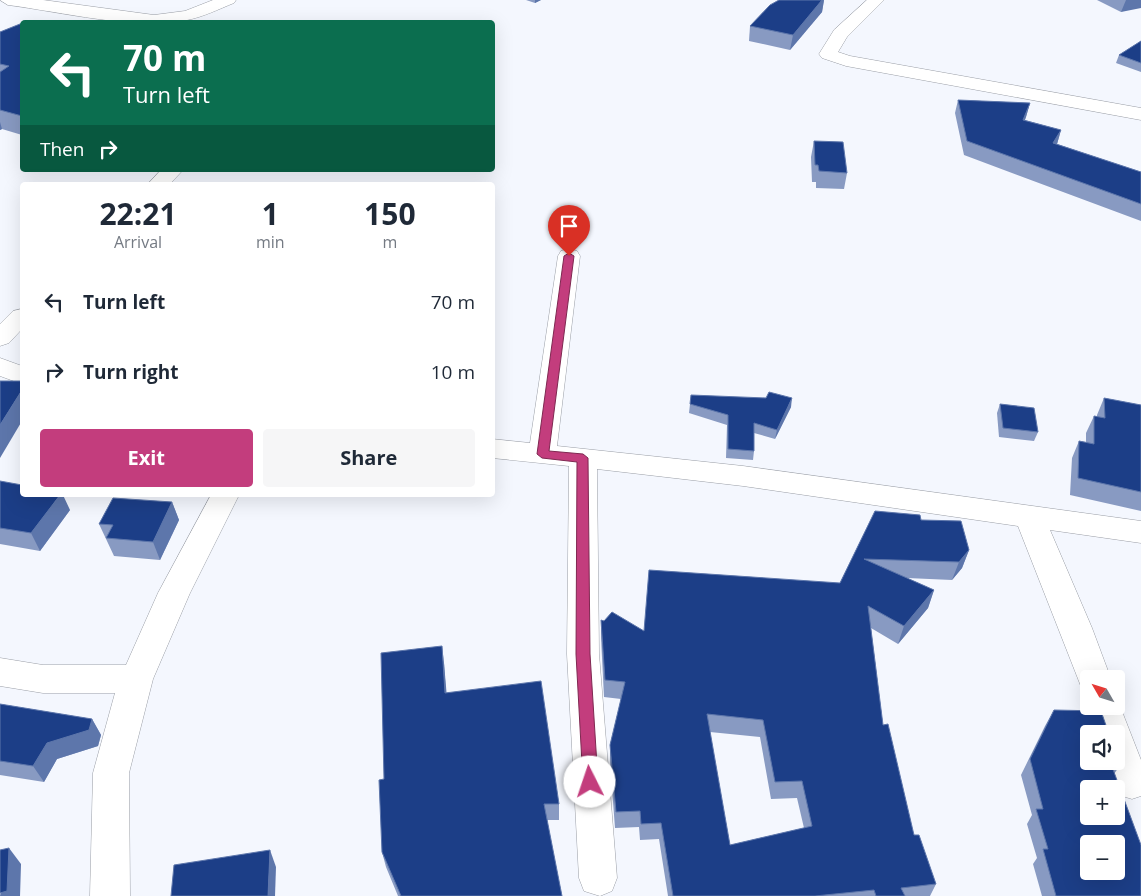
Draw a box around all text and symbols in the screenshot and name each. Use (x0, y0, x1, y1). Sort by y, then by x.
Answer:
text: 70 m (123, 34, 206, 81)
icon: left (40, 40, 105, 105)
text: Turn left (123, 79, 210, 109)
icon: right (94, 135, 122, 163)
text: Then (40, 136, 84, 162)
text: 22:21 (99, 193, 177, 234)
text: 1 (262, 193, 279, 234)
text: 150 (364, 193, 416, 234)
pin (548, 205, 590, 256)
icon: arrive (555, 212, 583, 240)
text: Arrival (114, 231, 162, 253)
text: min (256, 231, 285, 253)
text: m (382, 231, 397, 253)
icon: left (40, 288, 68, 316)
text: Turn left (83, 289, 165, 315)
text: 70 m (431, 289, 475, 315)
icon: right (40, 358, 68, 386)
text: Turn right (83, 359, 178, 385)
text: 10 m (431, 359, 475, 385)
button: Exit (40, 429, 253, 487)
button: Share (263, 429, 475, 487)
north arrow (1080, 670, 1125, 715)
map controls (1080, 670, 1125, 880)
button: sound (1080, 725, 1125, 770)
position arrow (563, 755, 615, 807)
button: + (1080, 780, 1125, 825)
button: − (1080, 835, 1125, 880)

